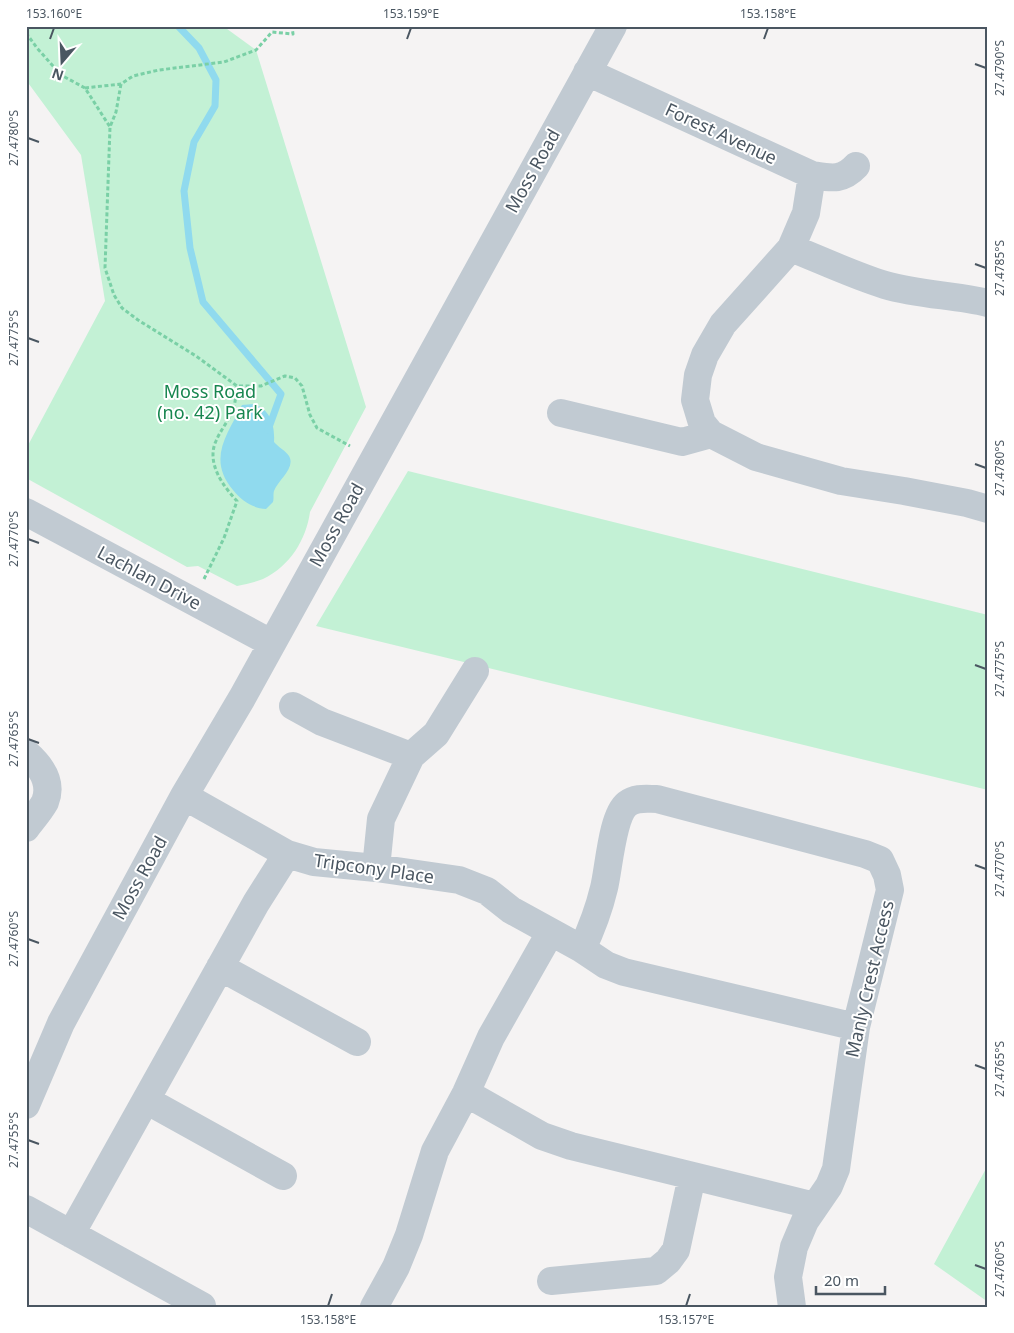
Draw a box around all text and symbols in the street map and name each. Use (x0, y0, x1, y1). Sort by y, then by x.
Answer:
text: 153.160°E (26, 5, 82, 22)
text: 153.159°E (383, 5, 439, 22)
text: 153.158°E (740, 5, 796, 22)
north arrow (38, 38, 88, 88)
text: 27.4790°S (991, 40, 1008, 96)
text: N (49, 64, 66, 86)
street label: Forest Avenue (662, 97, 781, 169)
text: 27.4780°S (5, 110, 22, 166)
street label: Moss Road (499, 124, 565, 217)
text: 27.4785°S (991, 240, 1008, 296)
text: 27.4775°S (5, 310, 22, 366)
park label: Moss Road (no. 42) Park (157, 379, 263, 424)
text: 27.4780°S (991, 440, 1008, 496)
street label: Moss Road (303, 478, 369, 571)
text: 27.4770°S (5, 511, 22, 567)
street label: Lachlan Drive (93, 540, 206, 615)
text: 27.4775°S (991, 641, 1008, 697)
text: 27.4765°S (5, 711, 22, 767)
street label: Moss Road (106, 831, 172, 924)
text: 27.4770°S (991, 841, 1008, 897)
street label: Tripcony Place (312, 848, 436, 888)
street label: Manly Crest Access (839, 898, 899, 1060)
text: 27.4760°S (5, 911, 22, 967)
text: 27.4765°S (991, 1041, 1008, 1097)
text: 27.4755°S (5, 1112, 22, 1168)
text: 27.4760°S (991, 1241, 1008, 1297)
scale bar (816, 1263, 885, 1295)
text: 20 m (824, 1270, 859, 1290)
text: 153.158°E (300, 1311, 356, 1328)
text: 153.157°E (658, 1311, 714, 1328)

